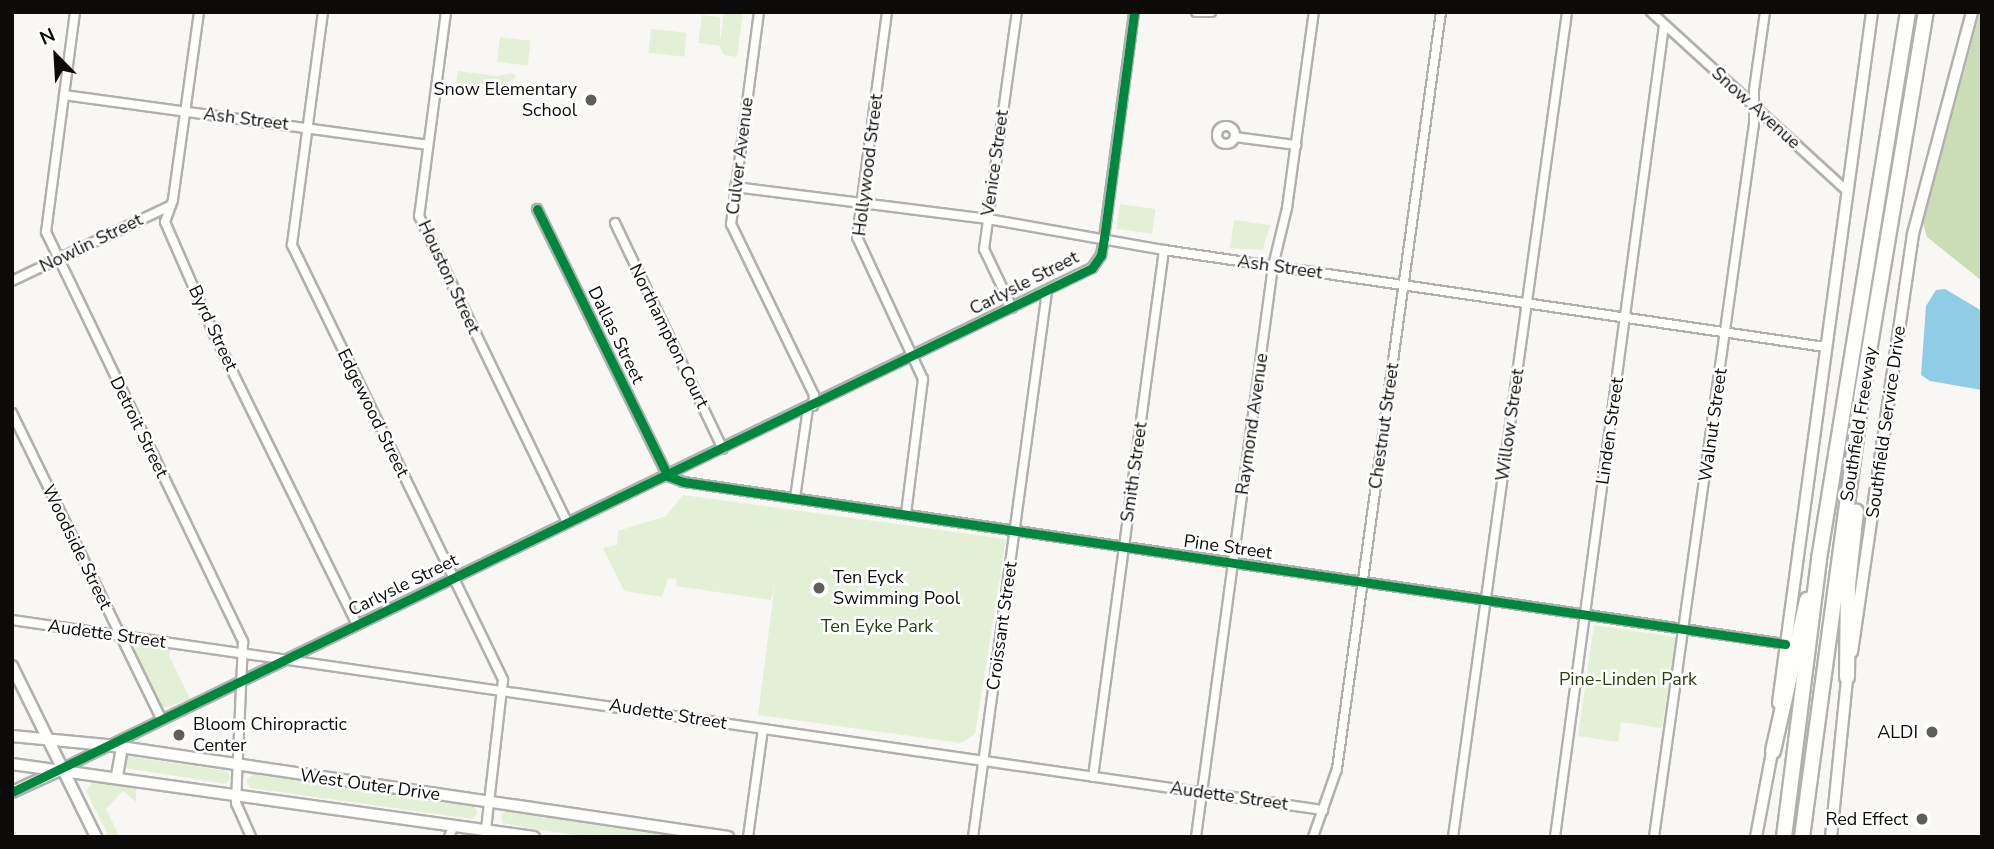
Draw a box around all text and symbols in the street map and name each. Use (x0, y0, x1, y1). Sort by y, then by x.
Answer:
north arrow (21, 21, 91, 91)
text: N (36, 22, 59, 52)
street label: Snow Avenue (1707, 62, 1805, 154)
place label: Snow Elementary School (433, 79, 577, 122)
marker: Snow Elementary School (583, 92, 599, 108)
street label: Hollywood Street (849, 93, 887, 237)
street label: Culver Avenue (722, 96, 758, 216)
street label: Ash Street (202, 103, 290, 135)
street label: Venice Street (977, 109, 1013, 217)
street label: Nowlin Street (36, 209, 146, 277)
street label: Houston Street (413, 217, 485, 337)
street label: Carlysle Street (966, 246, 1082, 320)
street label: Ash Street (1236, 250, 1324, 284)
street label: Northampton Court (625, 260, 713, 412)
street label: Byrd Street (184, 282, 242, 374)
street label: Dallas Street (583, 283, 649, 387)
street label: Southfield Service Drive (1862, 325, 1910, 519)
street label: Edgewood Street (333, 345, 413, 481)
street label: Southfield Freeway (1836, 345, 1882, 503)
street label: Raymond Avenue (1231, 352, 1273, 496)
street label: Chestnut Street (1364, 362, 1404, 490)
street label: Willow Street (1491, 367, 1529, 483)
street label: Walnut Street (1694, 367, 1732, 483)
street label: Detroit Street (105, 373, 173, 481)
street label: Linden Street (1592, 376, 1628, 486)
street label: Smith Street (1116, 421, 1152, 523)
street label: Woodside Street (38, 481, 116, 613)
street label: Pine Street (1182, 530, 1274, 564)
street label: Carlysle Street (345, 549, 461, 621)
street label: Croissant Street (982, 560, 1022, 692)
place label: Ten Eyck Swimming Pool (833, 567, 960, 610)
marker: Ten Eyck Swimming Pool (811, 580, 827, 596)
street label: Audette Street (47, 615, 167, 653)
park label: Ten Eyke Park (821, 615, 933, 637)
park label: Pine-Linden Park (1559, 668, 1697, 690)
street label: Audette Street (608, 694, 728, 734)
place label: Bloom Chiropractic Center (193, 714, 347, 756)
place label: ALDI (1877, 721, 1918, 743)
marker: ALDI (1924, 724, 1940, 740)
marker: Bloom Chiropractic Center (171, 727, 187, 743)
street label: West Outer Drive (299, 764, 441, 806)
street label: Audette Street (1169, 777, 1289, 815)
place label: Red Effect (1825, 808, 1908, 830)
marker: Red Effect (1914, 811, 1930, 827)

